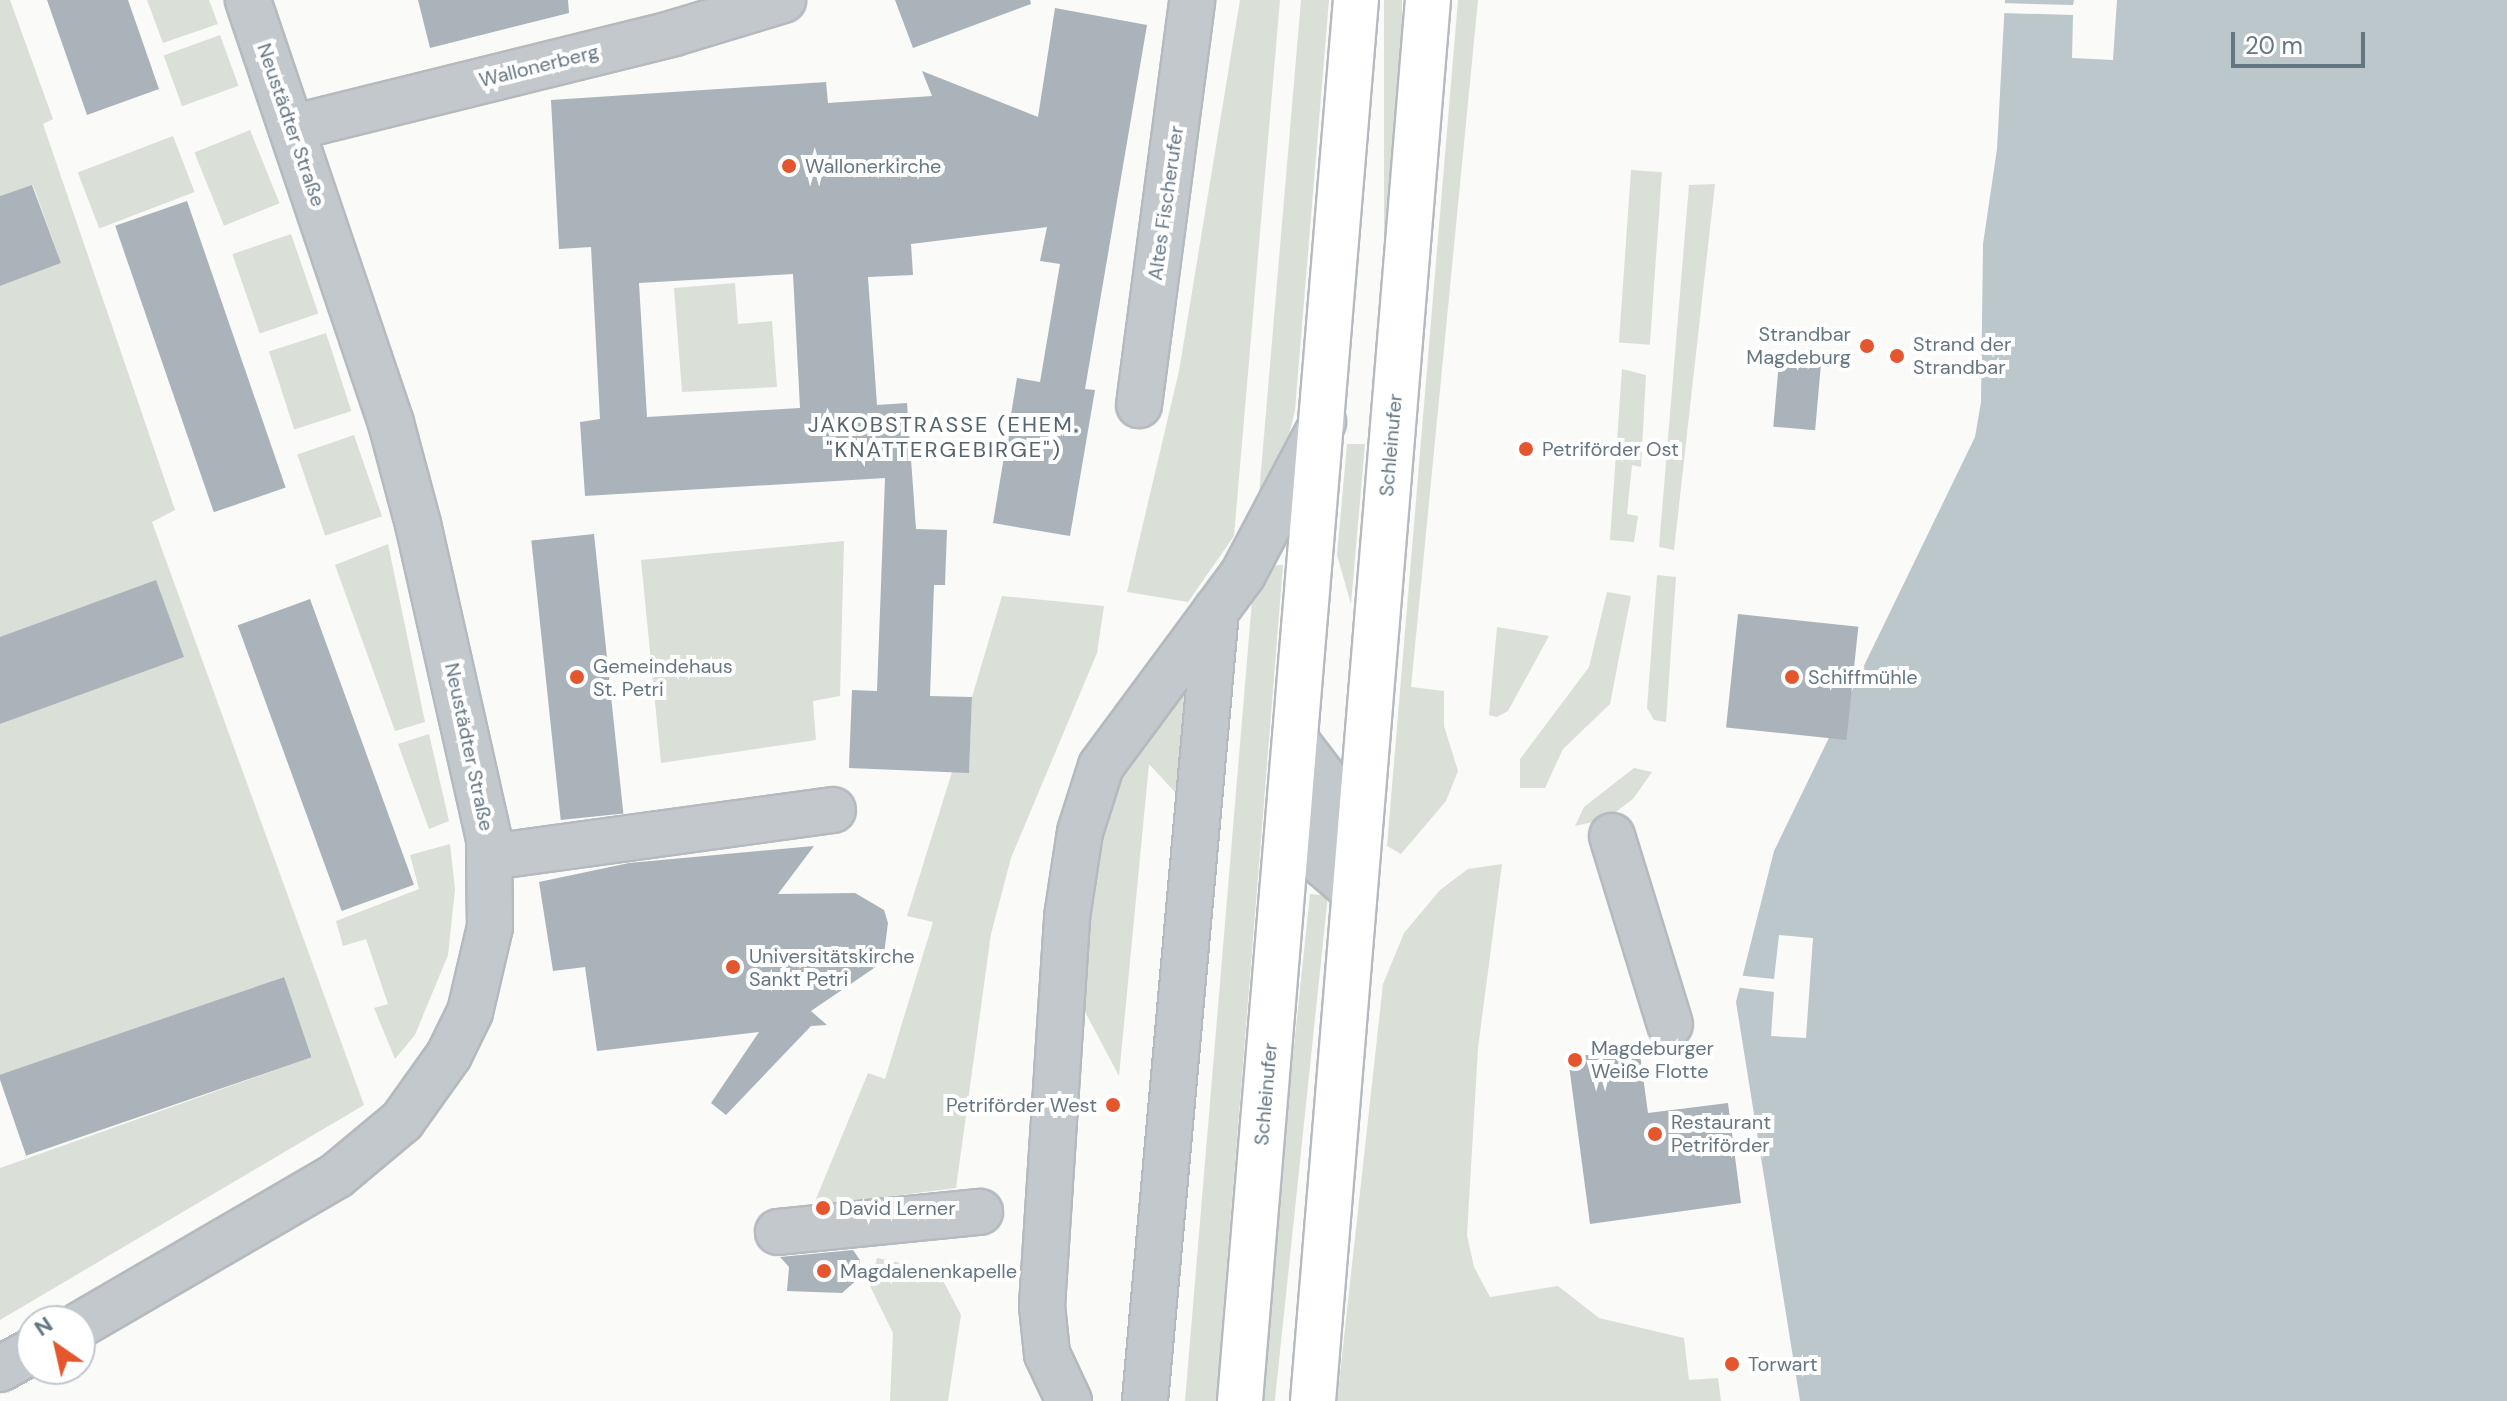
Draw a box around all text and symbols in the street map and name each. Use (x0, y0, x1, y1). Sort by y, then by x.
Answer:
scale bar (2235, 16, 2369, 66)
text: 20 m (2245, 30, 2303, 61)
street label: Neustädter Straße (252, 40, 330, 210)
street label: Wallonerberg (477, 40, 601, 92)
street label: Altes Fischerufer (1143, 124, 1189, 282)
place label: Wallonerkirche (805, 154, 941, 178)
marker: Wallonerkirche (780, 157, 798, 175)
place label: Strandbar Magdeburg (1746, 322, 1851, 369)
place label: Strand der Strandbar (1913, 332, 2011, 379)
marker: Strandbar Magdeburg (1858, 337, 1876, 355)
marker: Strand der Strandbar (1888, 347, 1906, 365)
street label: Schleinufer (1375, 393, 1407, 497)
district label: JAKOBSTRASSE (EHEM. "KNATTERGEBIRGE") (808, 411, 1080, 462)
place label: Petriförder Ost (1542, 437, 1679, 461)
marker: Petriförder Ost (1517, 440, 1535, 458)
place label: Gemeindehaus St. Petri (593, 654, 733, 701)
street label: Neustädter Straße (439, 661, 499, 833)
place label: Schiffmühle (1808, 665, 1918, 689)
marker: Gemeindehaus St. Petri (568, 668, 586, 686)
marker: Schiffmühle (1783, 668, 1801, 686)
place label: Universitätskirche Sankt Petri (749, 944, 915, 991)
marker: Universitätskirche Sankt Petri (724, 958, 742, 976)
place label: Magdeburger Weiße Flotte (1591, 1036, 1714, 1083)
street label: Schleinufer (1250, 1042, 1282, 1146)
marker: Magdeburger Weiße Flotte (1566, 1051, 1584, 1069)
place label: Petriförder West (946, 1093, 1097, 1117)
marker: Petriförder West (1104, 1096, 1122, 1114)
place label: Restaurant Petriförder (1671, 1110, 1771, 1157)
marker: Restaurant Petriförder (1646, 1125, 1664, 1143)
place label: David Lerner (839, 1196, 956, 1220)
marker: David Lerner (814, 1199, 832, 1217)
place label: Magdalenenkapelle (840, 1259, 1017, 1283)
marker: Magdalenenkapelle (815, 1262, 833, 1280)
north arrow (16, 1305, 96, 1385)
text: N (29, 1310, 58, 1343)
place label: Torwart (1748, 1352, 1818, 1376)
marker: Torwart (1723, 1355, 1741, 1373)

